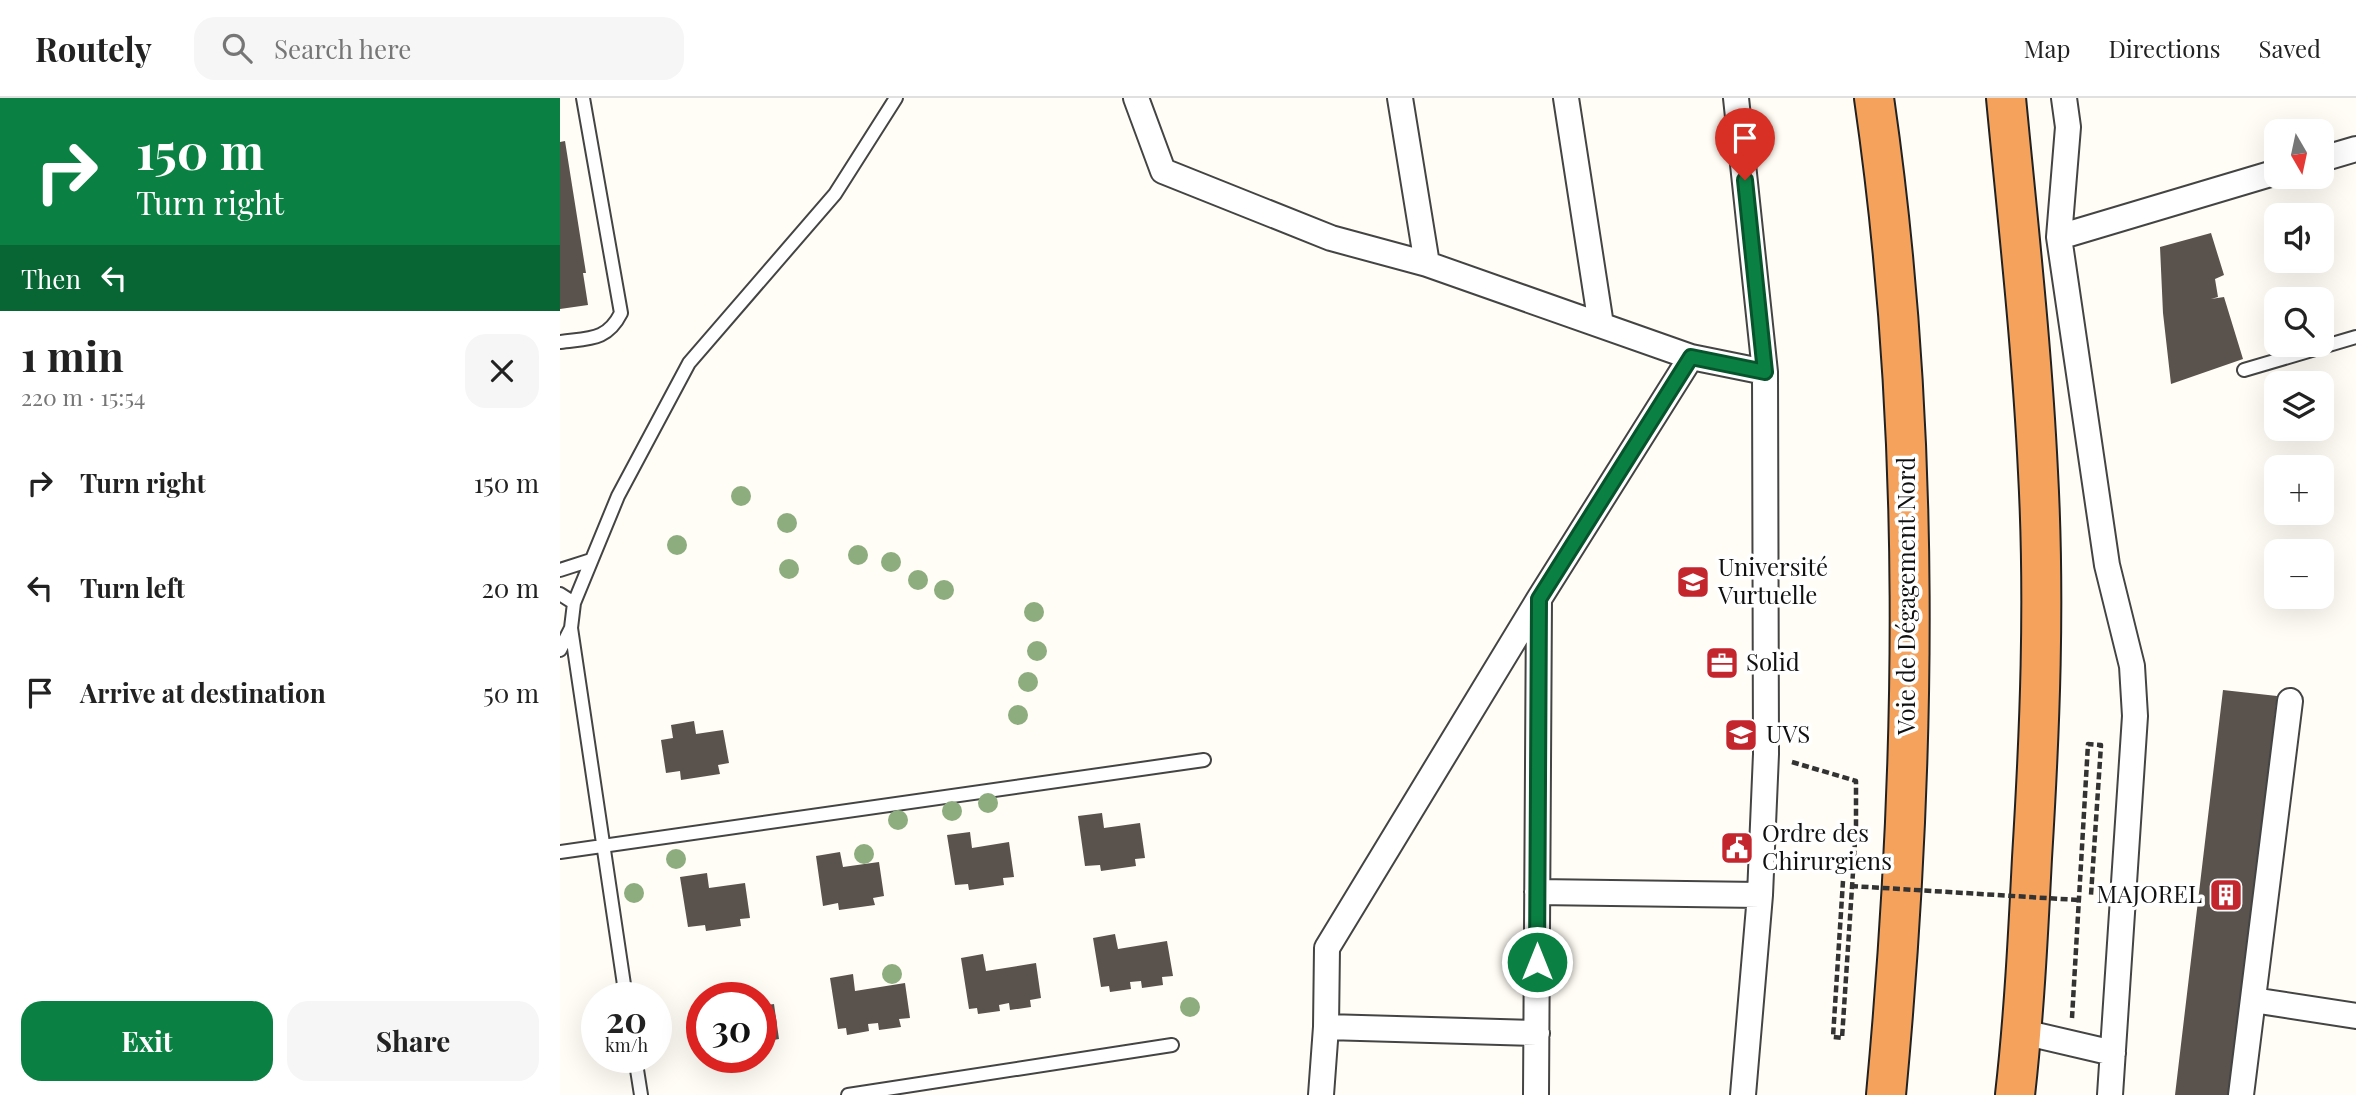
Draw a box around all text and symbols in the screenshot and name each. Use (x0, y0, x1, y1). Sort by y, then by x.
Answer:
search box (194, 17, 684, 80)
text: Routely (35, 26, 152, 70)
icon: search (218, 29, 256, 67)
text: Search here (274, 31, 411, 66)
text: Map (2024, 32, 2070, 64)
text: Directions (2108, 32, 2221, 64)
text: Saved (2259, 32, 2321, 64)
pin (1715, 108, 1775, 180)
text: 150 m (136, 117, 264, 182)
icon: arrive (1726, 119, 1764, 157)
north arrow (2264, 119, 2334, 189)
map controls (2264, 119, 2334, 609)
icon: right (21, 126, 112, 217)
text: Turn right (136, 180, 284, 223)
button: sound (2264, 203, 2334, 273)
icon: left (95, 259, 133, 297)
text: Then (21, 261, 81, 296)
button: search (2264, 287, 2334, 357)
text: 1 min (21, 327, 124, 383)
button: close (465, 334, 539, 408)
button: layers (2264, 371, 2334, 441)
text: 220 m · 15:54 (21, 381, 145, 412)
button: + (2264, 455, 2334, 525)
street label: Voie de Dégagement Nord (1889, 457, 1921, 736)
icon: right (21, 464, 59, 502)
text: Turn right (80, 465, 206, 500)
text: 150 m (474, 465, 539, 500)
button: − (2264, 539, 2334, 609)
place label: Université Vurtuelle (1717, 550, 1828, 610)
school or university icon: Université Vurtuelle (1674, 563, 1712, 601)
icon: left (21, 569, 59, 607)
text: Turn left (80, 570, 185, 605)
text: 20 m (481, 570, 539, 605)
office icon: Solid (1703, 644, 1741, 682)
place label: Solid (1746, 645, 1800, 677)
icon: arrive (21, 674, 59, 712)
text: Arrive at destination (80, 675, 326, 710)
text: 50 m (483, 675, 539, 710)
school or university icon: UVS (1722, 716, 1760, 754)
place label: UVS (1766, 717, 1810, 749)
place label: Ordre des Chirurgiens (1762, 816, 1892, 876)
public building icon: Ordre des Chirurgiens (1718, 829, 1756, 867)
building icon: MAJOREL (2207, 876, 2245, 914)
place label: MAJOREL (2096, 877, 2202, 909)
position arrow (1500, 925, 1574, 999)
speed limit sign: 30 (686, 982, 777, 1073)
text: 20 (606, 995, 647, 1042)
button: Exit (21, 1001, 273, 1081)
button: Share (287, 1001, 539, 1081)
text: km/h (605, 1033, 648, 1057)

